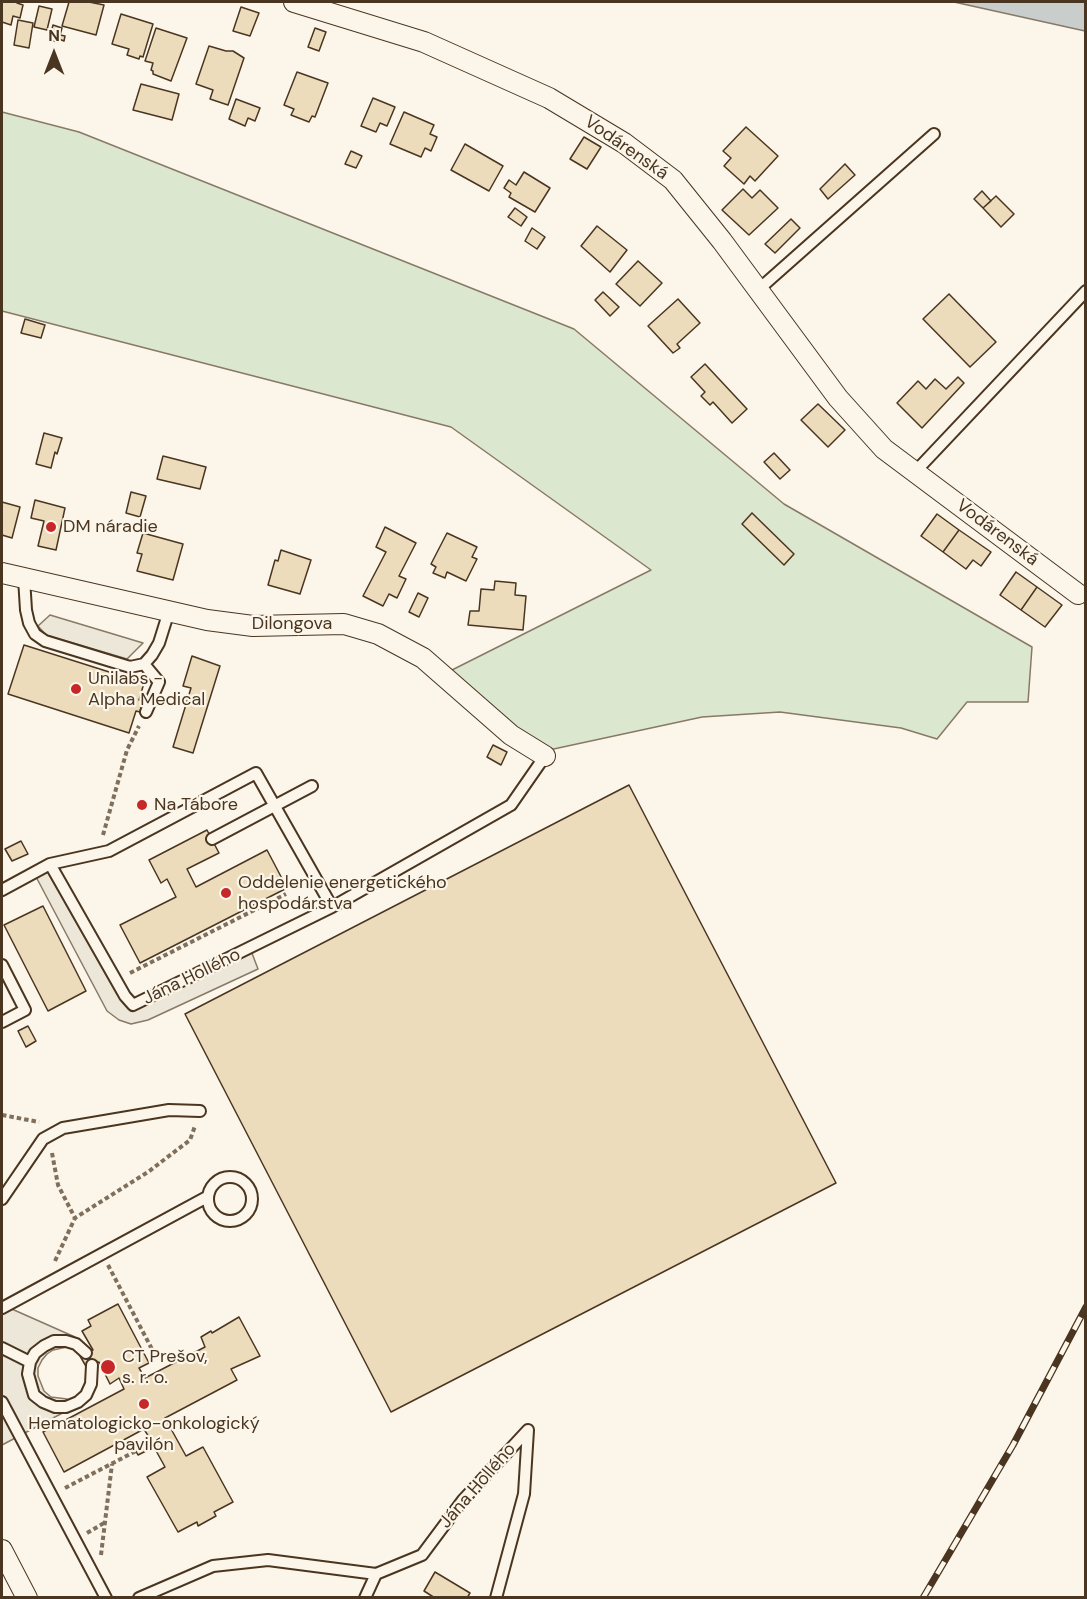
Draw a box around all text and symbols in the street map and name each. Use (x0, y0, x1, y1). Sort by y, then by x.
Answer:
north arrow (24, 24, 84, 84)
text: N (48, 25, 60, 46)
street label: Vodárenská (580, 111, 672, 185)
street label: Vodárenská (952, 495, 1042, 571)
place label: DM náradie (63, 516, 158, 538)
marker: DM náradie (44, 520, 58, 534)
street label: Dilongova (252, 613, 332, 635)
place label: Unilabs - Alpha Medical (88, 668, 205, 710)
marker: Unilabs - Alpha Medical (69, 682, 83, 696)
place label: Na Tábore (154, 794, 238, 816)
marker: Na Tábore (135, 798, 149, 812)
place label: Oddelenie energetického hospodárstva (238, 872, 447, 914)
marker: Oddelenie energetického hospodárstva (219, 886, 233, 900)
street label: Jána Hollého (140, 944, 244, 1010)
place label: CT Prešov, s. r. o. (122, 1346, 208, 1388)
marker: CT Prešov, s. r. o. (99, 1358, 117, 1376)
marker: Hematologicko-onkologický pavilón (137, 1397, 151, 1411)
place label: Hematologicko-onkologický pavilón (28, 1413, 260, 1456)
street label: Jána Hollého (435, 1439, 521, 1533)

